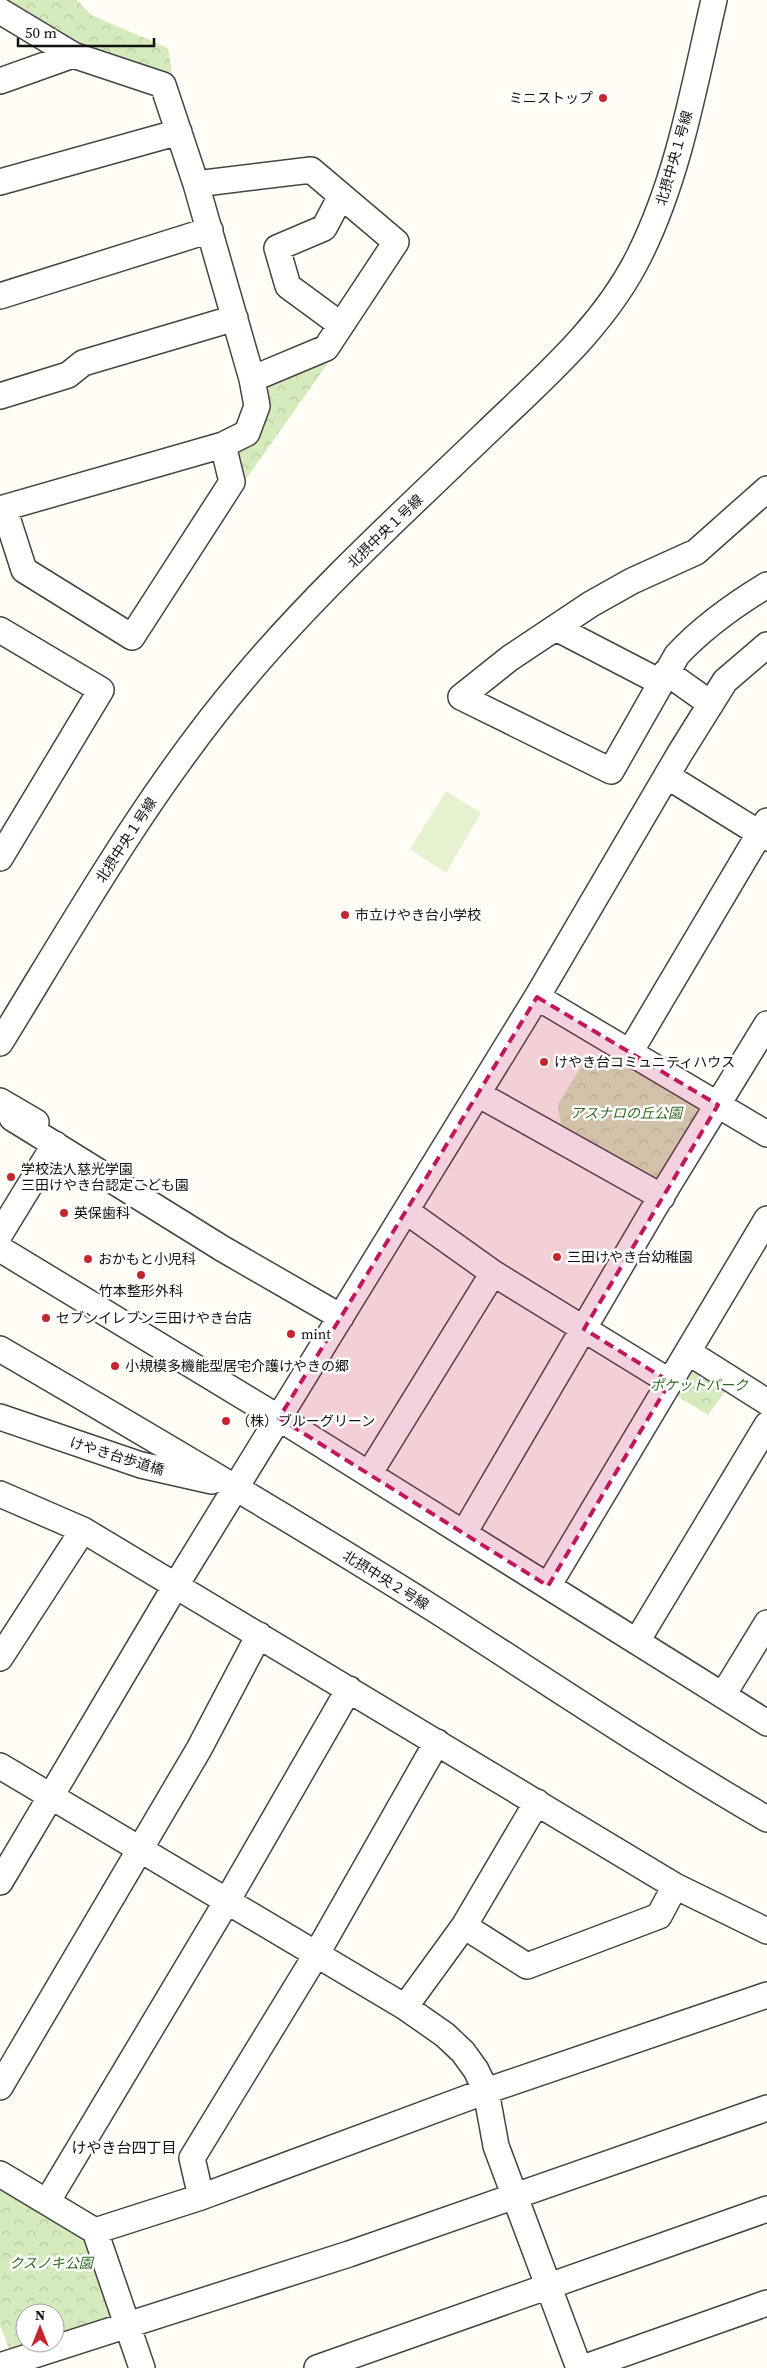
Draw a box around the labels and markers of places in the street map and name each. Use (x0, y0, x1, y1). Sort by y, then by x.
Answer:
place label: ミニストップ (509, 88, 593, 108)
marker: ミニストップ (597, 92, 609, 104)
place label: 市立けやき台小学校 (355, 905, 481, 925)
marker: 市立けやき台小学校 (339, 909, 351, 921)
place label: けやき台コミュニティハウス (554, 1052, 735, 1072)
marker: けやき台コミュニティハウス (538, 1056, 550, 1068)
place label: 学校法人慈光学園 三田けやき台認定こども園 (21, 1159, 189, 1195)
marker: 学校法人慈光学園 三田けやき台認定こども園 (5, 1171, 17, 1183)
place label: 英保歯科 (74, 1203, 130, 1223)
marker: 英保歯科 (58, 1207, 70, 1219)
place label: 三田けやき台幼稚園 (567, 1247, 693, 1267)
place label: おかもと小児科 (98, 1249, 196, 1269)
marker: 三田けやき台幼稚園 (551, 1251, 563, 1263)
marker: おかもと小児科 (82, 1253, 94, 1265)
marker: 竹本整形外科 (135, 1269, 147, 1281)
place label: 竹本整形外科 (99, 1281, 183, 1301)
place label: セブンイレブン三田けやき台店 (56, 1308, 252, 1328)
marker: セブンイレブン三田けやき台店 (40, 1312, 52, 1324)
place label: mint (301, 1324, 331, 1344)
marker: mint (285, 1328, 297, 1340)
place label: 小規模多機能型居宅介護けやきの郷 (125, 1356, 349, 1376)
marker: 小規模多機能型居宅介護けやきの郷 (109, 1360, 121, 1372)
place label: （株）ブルーグリーン (236, 1411, 375, 1431)
marker: （株）ブルーグリーン (220, 1415, 232, 1427)

